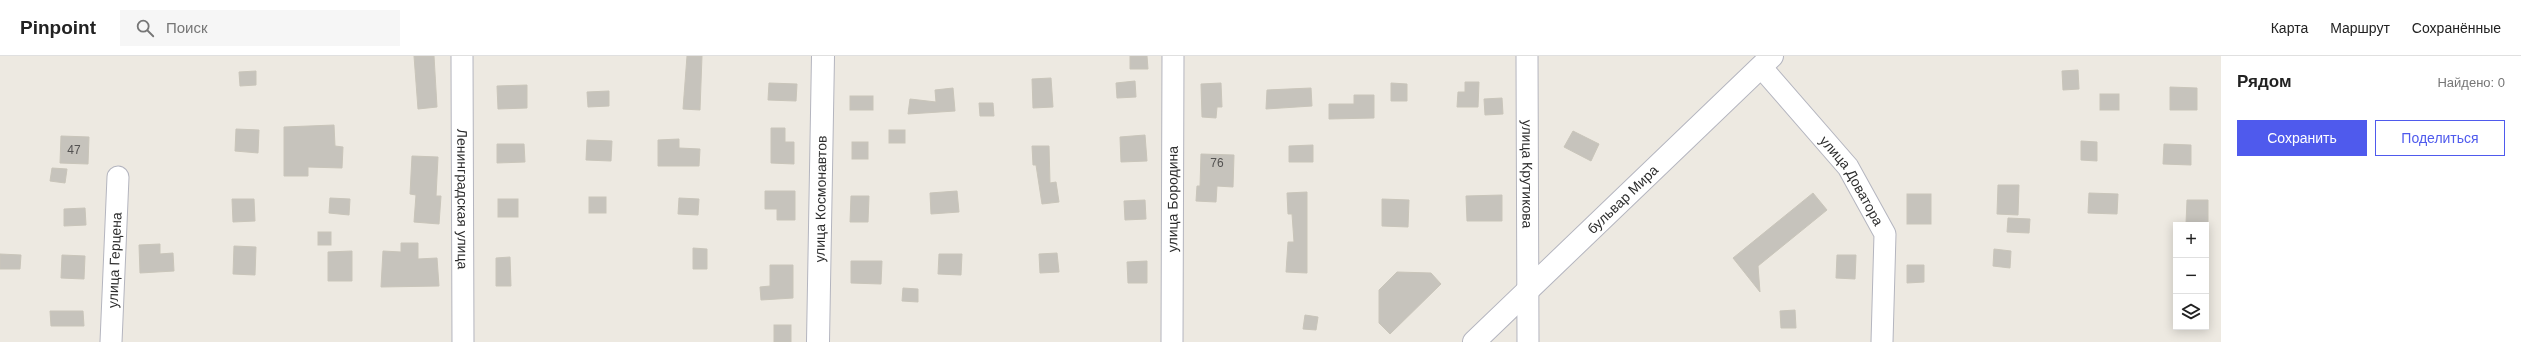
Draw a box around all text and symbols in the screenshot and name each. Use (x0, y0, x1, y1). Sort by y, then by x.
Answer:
search box (120, 10, 400, 46)
text: Pinpoint (20, 17, 96, 38)
icon: search (134, 17, 156, 39)
text: Поиск (166, 19, 208, 36)
text: Карта (2271, 20, 2308, 36)
text: Маршрут (2330, 20, 2390, 36)
text: Сохранённые (2412, 20, 2501, 36)
text: Рядом (2237, 72, 2292, 91)
text: Найдено: 0 (2437, 75, 2505, 90)
street label: улица Крутикова (1519, 120, 1536, 229)
button: Сохранить (2237, 120, 2367, 156)
button: Поделиться (2375, 120, 2505, 156)
street label: Ленинградская улица (454, 129, 471, 269)
street label: улица Доватора (1817, 133, 1887, 228)
street label: улица Космонавтов (811, 135, 830, 263)
house number: 47 (67, 143, 81, 157)
street label: улица Бородина (1164, 146, 1181, 252)
house number: 76 (1210, 156, 1224, 170)
street label: бульвар Мира (1584, 162, 1661, 237)
street label: улица Герцена (104, 212, 125, 308)
map controls (2173, 222, 2209, 330)
button: + (2173, 222, 2209, 258)
button: − (2173, 258, 2209, 294)
button: layers (2173, 294, 2209, 330)

